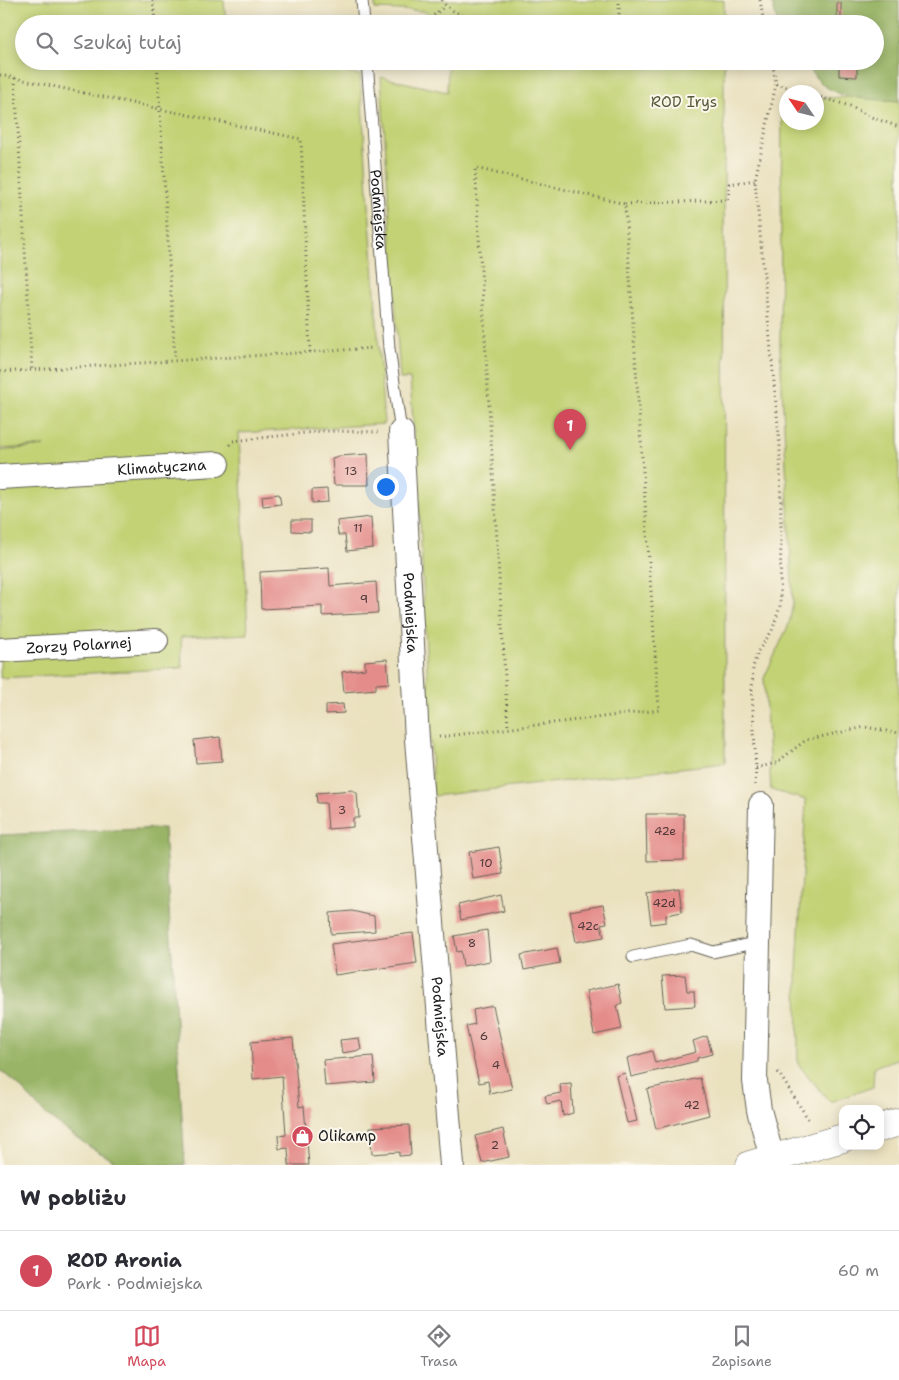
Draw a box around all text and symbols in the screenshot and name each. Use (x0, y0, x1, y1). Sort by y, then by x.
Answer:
search box (15, 15, 884, 70)
icon: search (33, 29, 61, 57)
text: Szukaj tutaj (73, 30, 182, 55)
north arrow (779, 85, 824, 130)
park label: ROD Irys (651, 92, 717, 112)
street label: Podmiejska (365, 169, 391, 251)
pin: 1 (554, 409, 586, 450)
street label: Klimatyczna (117, 455, 208, 480)
house number: 13 (345, 463, 357, 479)
your location (373, 474, 399, 500)
house number: 11 (353, 520, 363, 536)
street label: Podmiejska (398, 572, 422, 654)
house number: 9 (360, 591, 368, 607)
street label: Zorzy Polarnej (26, 632, 132, 658)
house number: 3 (338, 802, 346, 818)
house number: 42e (654, 823, 676, 839)
house number: 10 (479, 855, 493, 871)
house number: 42d (652, 895, 676, 911)
house number: 42c (577, 918, 599, 934)
house number: 8 (468, 935, 476, 951)
street label: Podmiejska (427, 976, 453, 1058)
house number: 6 (480, 1028, 488, 1044)
house number: 4 (492, 1057, 500, 1073)
house number: 42 (684, 1097, 700, 1113)
map controls (839, 1105, 884, 1150)
button: locate (839, 1105, 884, 1150)
shop icon: Olikamp (290, 1124, 314, 1148)
place label: Olikamp (318, 1126, 376, 1146)
house number: 2 (491, 1137, 499, 1153)
text: W pobliżu (20, 1184, 127, 1212)
text: ROD Aronia (67, 1248, 182, 1273)
text: 1 (32, 1260, 40, 1281)
text: 60 m (838, 1260, 879, 1281)
text: Park · Podmiejska (67, 1273, 203, 1294)
tab: Mapa (127, 1322, 166, 1370)
tab: Trasa (420, 1322, 457, 1370)
tab: Zapisane (712, 1322, 772, 1370)

